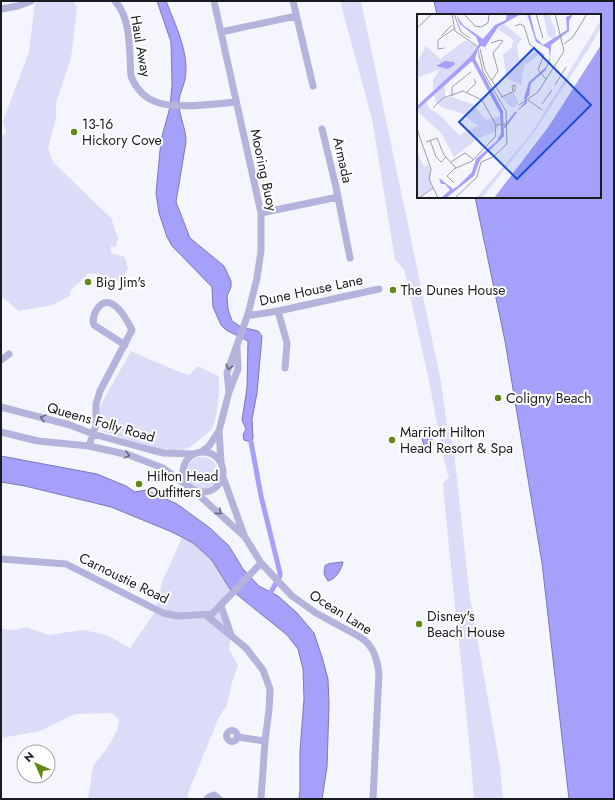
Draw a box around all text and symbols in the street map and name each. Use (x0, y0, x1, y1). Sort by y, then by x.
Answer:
street label: Haul Away (126, 14, 156, 79)
inset map (417, 14, 601, 198)
place label: 13-16 Hickory Cove (82, 114, 162, 150)
marker: 13-16 Hickory Cove (69, 127, 79, 137)
street label: Mooring Buoy (246, 127, 283, 214)
street label: Armada (328, 135, 358, 185)
street label: Dune House Lane (257, 269, 365, 311)
place label: Big Jim's (96, 272, 146, 292)
marker: Big Jim's (83, 277, 93, 287)
place label: The Dunes House (401, 280, 505, 300)
marker: The Dunes House (388, 285, 398, 295)
one-way arrow (225, 364, 234, 371)
place label: Coligny Beach (506, 388, 592, 408)
marker: Coligny Beach (493, 393, 503, 403)
street label: Queens Folly Road (45, 397, 157, 447)
one-way arrow (40, 414, 47, 423)
place label: Marriott Hilton Head Resort & Spa (400, 422, 513, 458)
marker: Marriott Hilton Head Resort & Spa (387, 435, 397, 445)
one-way arrow (123, 450, 130, 459)
place label: Hilton Head Outfitters (147, 466, 218, 502)
marker: Hilton Head Outfitters (134, 479, 144, 489)
one-way arrow (215, 508, 222, 515)
street label: Carnoustie Road (76, 548, 172, 608)
street label: Ocean Lane (306, 585, 376, 639)
place label: Disney's Beach House (427, 606, 505, 642)
marker: Disney's Beach House (414, 619, 424, 629)
north arrow (16, 744, 56, 784)
text: N (20, 748, 38, 766)

